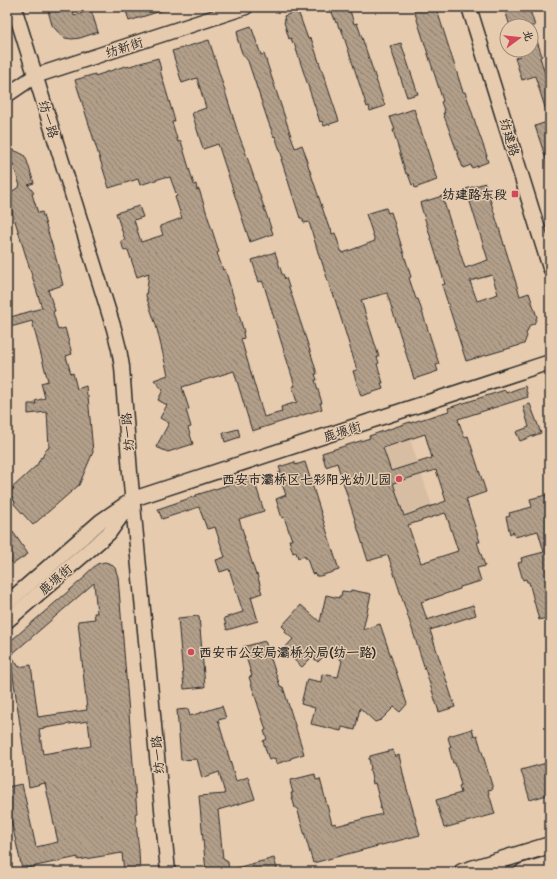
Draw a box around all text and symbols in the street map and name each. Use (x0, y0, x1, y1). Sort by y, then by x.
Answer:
north arrow (499, 18, 539, 58)
text: 北 (520, 29, 536, 43)
street label: 纺新街 (103, 34, 145, 62)
street label: 纺一路 (35, 98, 61, 140)
street label: 纺建路 (496, 116, 522, 158)
place label: 纺建路东段 (442, 187, 507, 203)
marker: 纺建路东段 (510, 189, 520, 199)
street label: 纺一路 (118, 412, 138, 452)
street label: 鹿塬街 (321, 418, 363, 446)
place label: 西安市灞桥区七彩阳光幼儿园 (222, 472, 391, 488)
marker: 西安市灞桥区七彩阳光幼儿园 (394, 474, 404, 484)
street label: 鹿塬街 (36, 561, 76, 599)
place label: 西安市公安局灞桥分局(纺一路) (199, 645, 377, 661)
marker: 西安市公安局灞桥分局(纺一路) (186, 647, 196, 657)
street label: 纺一路 (148, 735, 168, 775)

